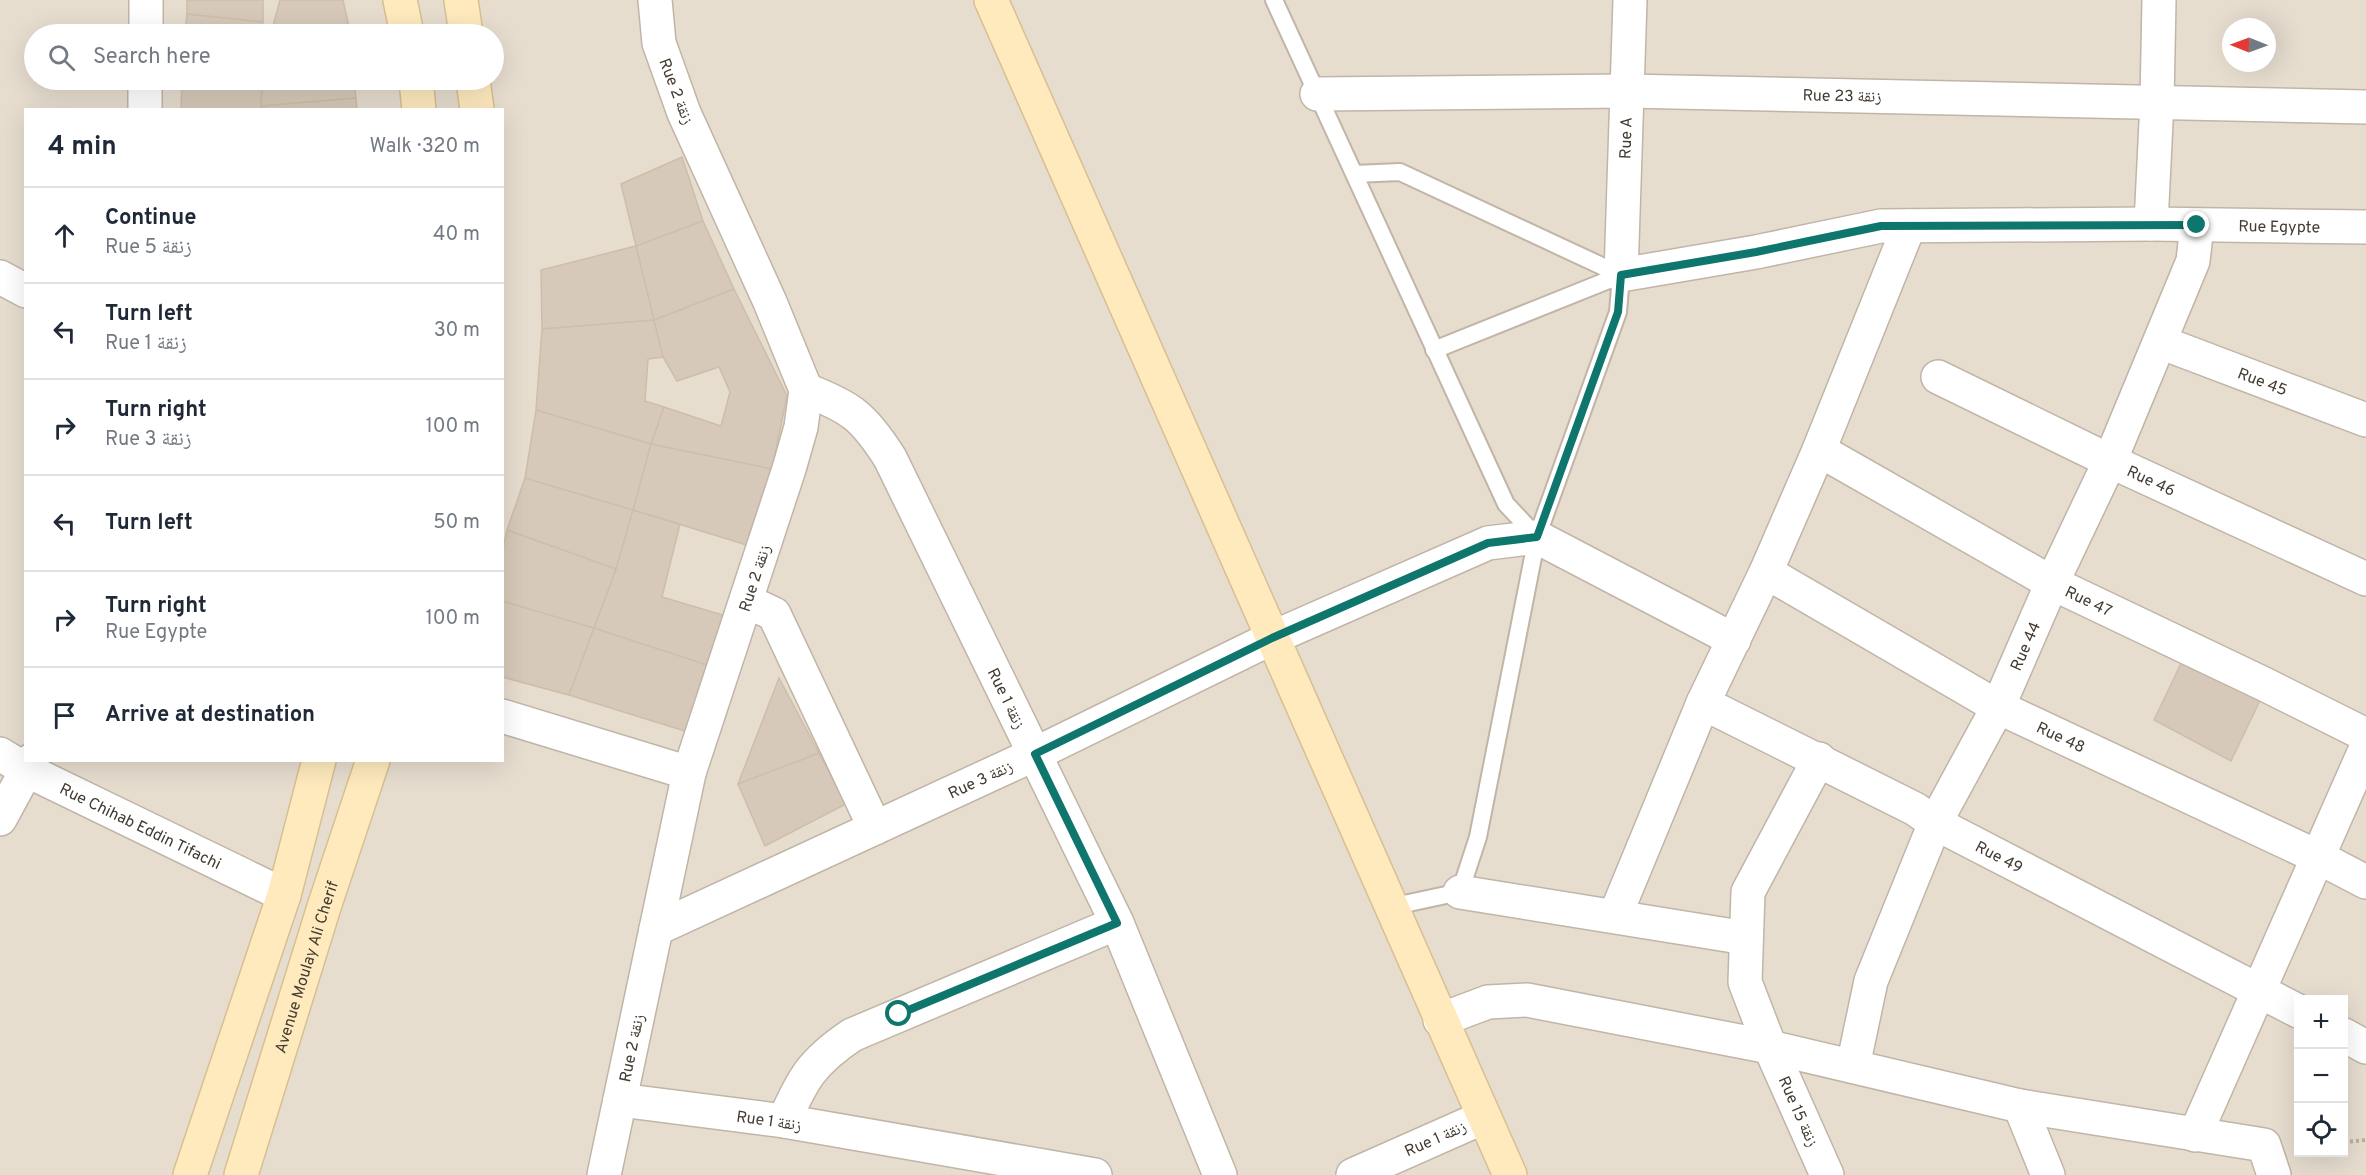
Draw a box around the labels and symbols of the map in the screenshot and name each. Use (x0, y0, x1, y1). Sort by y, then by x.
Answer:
north arrow (2222, 18, 2276, 72)
street label: Rue 2 زنقة (653, 56, 697, 128)
street label: Rue 23 زنقة (1802, 86, 1882, 108)
street label: Rue A (1616, 117, 1638, 159)
route end (2183, 211, 2209, 237)
street label: Rue Egypte (2238, 217, 2320, 238)
street label: Rue 45 (2234, 364, 2290, 401)
street label: Rue 46 (2123, 462, 2178, 502)
street label: Rue 2 زنقة (736, 543, 776, 615)
street label: Rue 47 (2061, 583, 2115, 622)
street label: Rue 44 (2007, 619, 2046, 674)
street label: Rue 1 زنقة (982, 665, 1029, 733)
street label: Rue 48 (2033, 718, 2088, 758)
street label: Rue 3 زنقة (945, 757, 1016, 804)
street label: Rue Chihab Eddin Tifachi (56, 780, 224, 875)
street label: Rue 49 (1971, 838, 2026, 879)
street label: Avenue Moulay Ali Cherif (271, 878, 344, 1056)
route start (885, 1000, 911, 1026)
street label: Rue 2 زنقة (616, 1012, 650, 1084)
street label: Rue 15 زنقة (1773, 1073, 1822, 1150)
street label: Rue 1 زنقة (735, 1108, 803, 1136)
street label: Rue 1 زنقة (1402, 1117, 1470, 1162)

